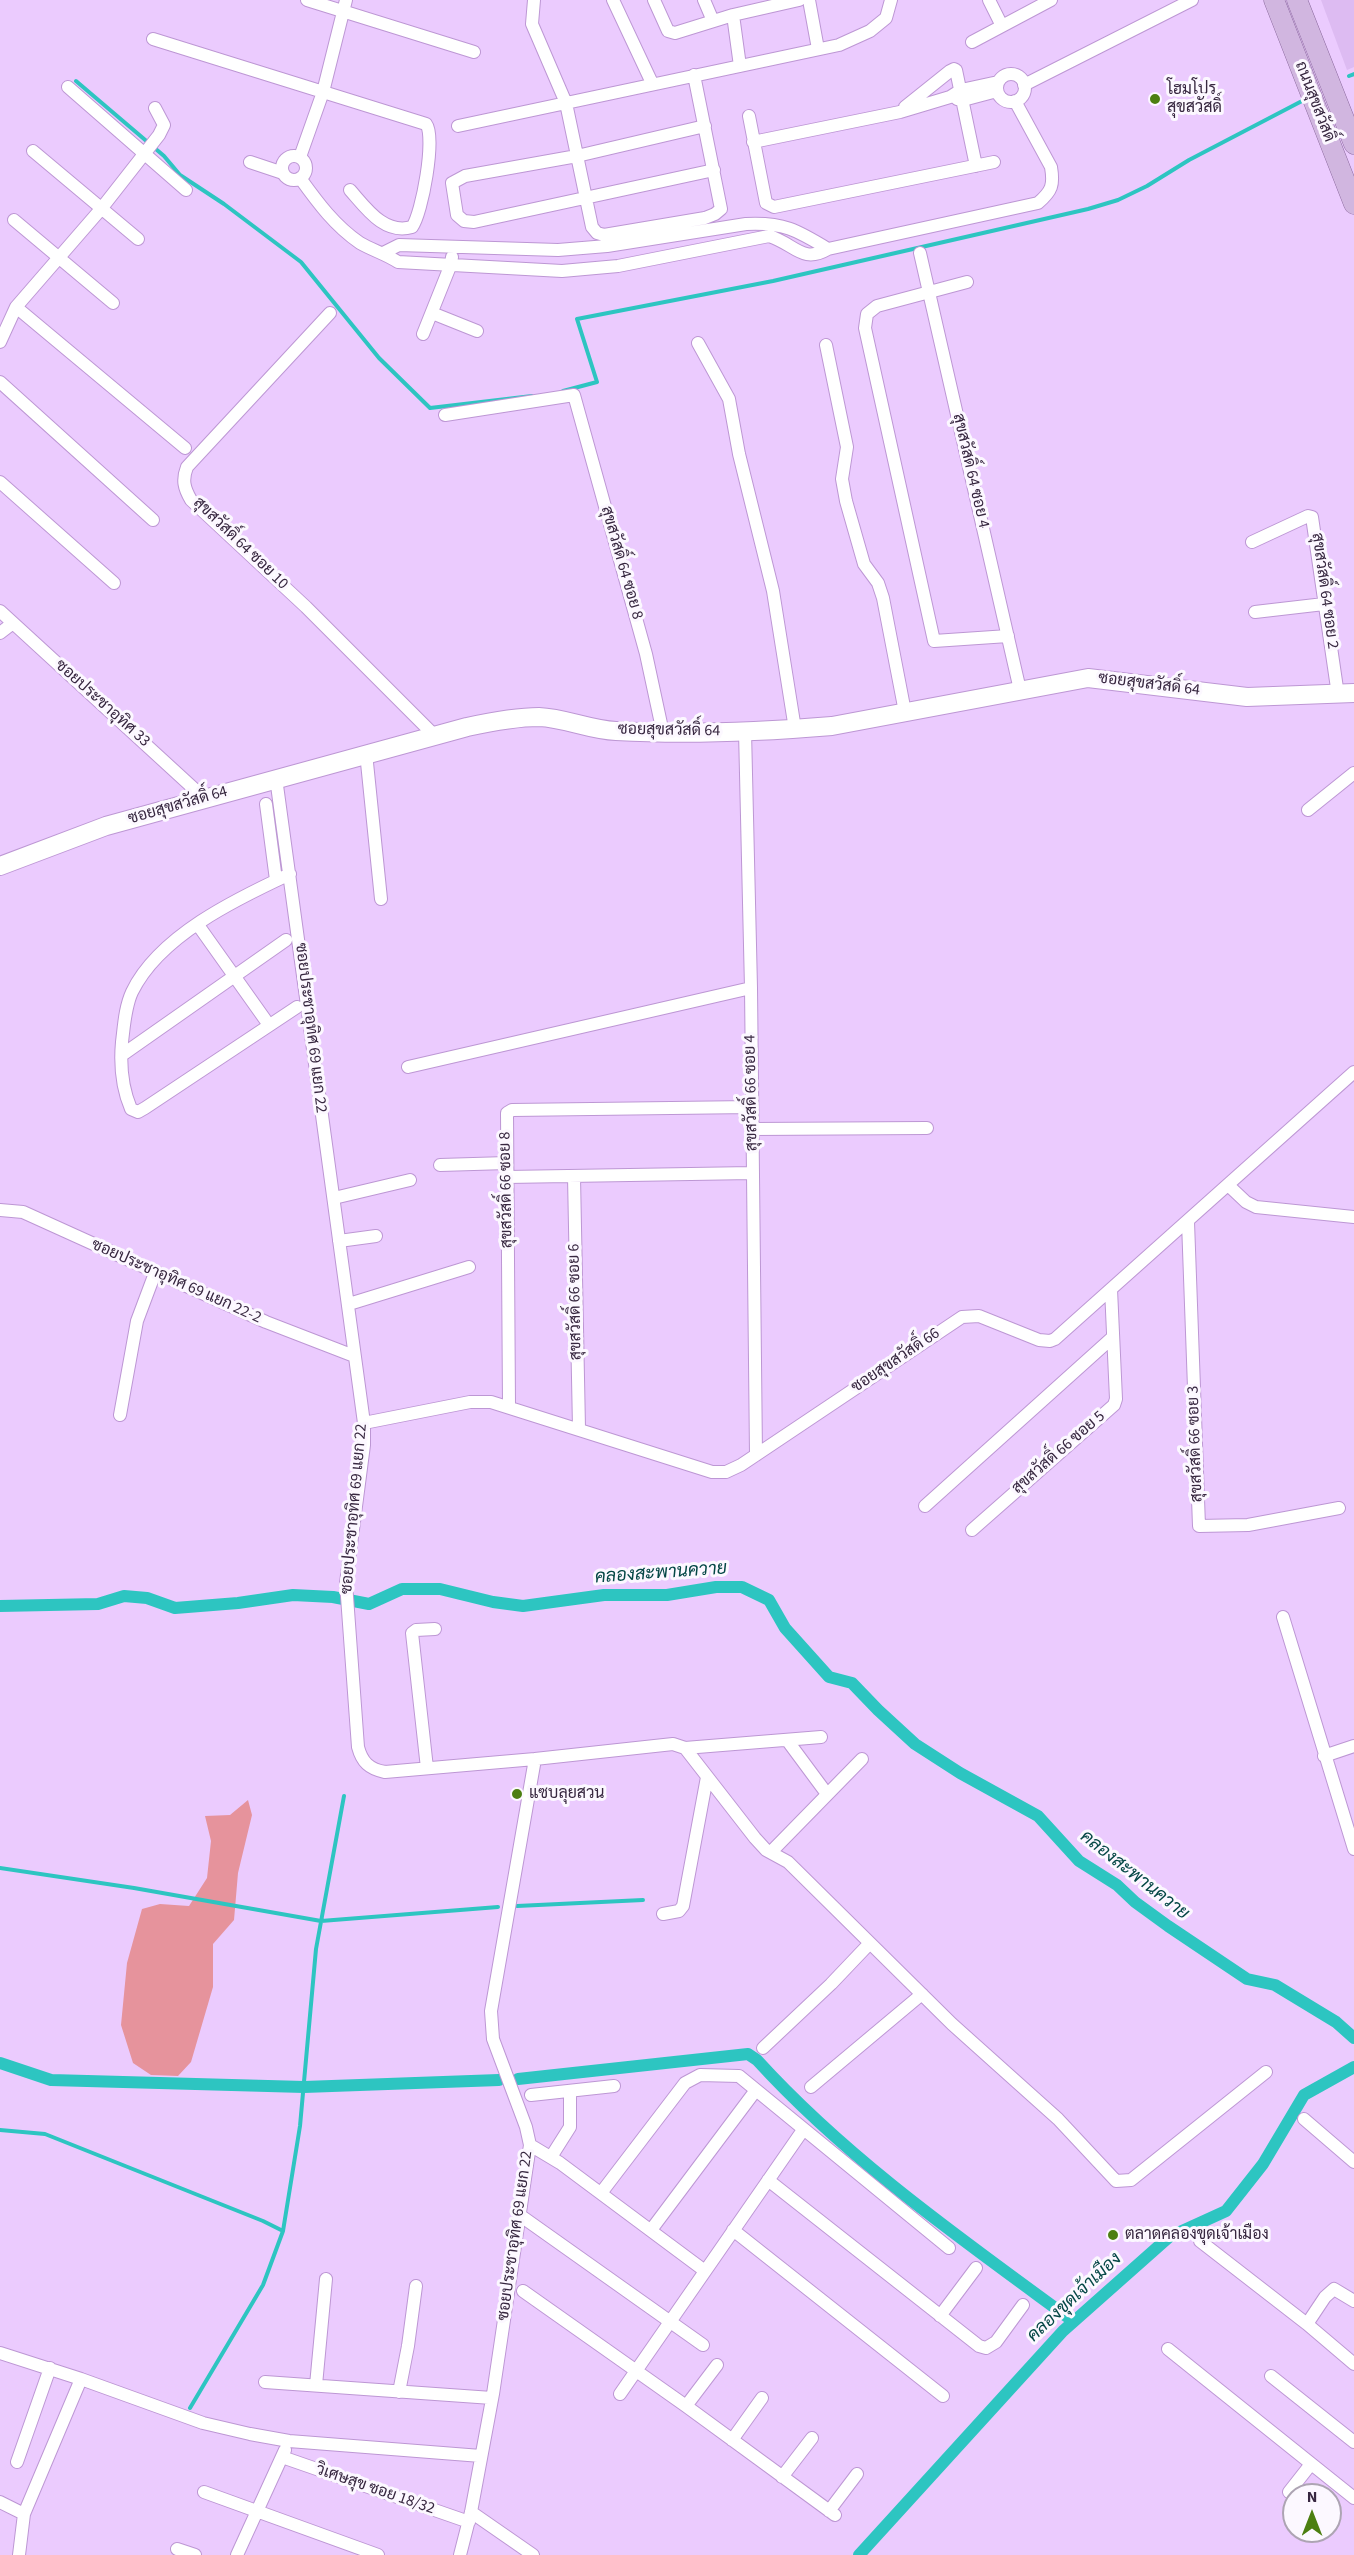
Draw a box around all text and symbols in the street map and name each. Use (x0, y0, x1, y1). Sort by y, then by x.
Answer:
street label: ถนนสุขสวัสดิ์ (1290, 59, 1338, 145)
place label: โฮมโปร สุขสวัสดิ์ (1167, 80, 1222, 118)
marker: โฮมโปร สุขสวัสดิ์ (1148, 92, 1162, 106)
street label: สุขสวัสดิ์ 64 ซอย 4 (948, 412, 992, 530)
street label: สุขสวัสดิ์ 64 ซอย 10 (188, 494, 292, 594)
street label: สุขสวัสดิ์ 64 ซอย 8 (596, 504, 646, 622)
street label: สุขสวัสดิ์ 64 ซอย 2 (1306, 532, 1342, 650)
street label: ซอยประชาอุทิศ 33 (51, 656, 153, 752)
street label: ซอยสุขสวัสดิ์ 64 (1097, 669, 1201, 701)
street label: ซอยสุขสวัสดิ์ 64 (618, 721, 720, 741)
street label: ซอยสุขสวัสดิ์ 64 (126, 783, 230, 829)
street label: ซอยประชาอุทิศ 69 แยก 22 (290, 942, 330, 1114)
street label: สุขสวัสดิ์ 66 ซอย 4 (741, 1034, 763, 1152)
street label: สุขสวัสดิ์ 66 ซอย 8 (496, 1131, 518, 1249)
street label: ซอยประชาอุทิศ 69 แยก 22-2 (88, 1236, 264, 1328)
street label: สุขสวัสดิ์ 66 ซอย 6 (565, 1243, 587, 1361)
street label: ซอยสุขสวัสดิ์ 66 (848, 1324, 944, 1398)
street label: สุขสวัสดิ์ 66 ซอย 3 (1184, 1385, 1208, 1503)
street label: สุขสวัสดิ์ 66 ซอย 5 (1009, 1407, 1109, 1499)
street label: ซอยประชาอุทิศ 69 แยก 22 (338, 1423, 372, 1595)
water label: คลองสะพานควาย (594, 1559, 728, 1589)
place label: แซบลุยสวน (529, 1784, 605, 1804)
marker: แซบลุยสวน (510, 1787, 524, 1801)
water label: คลองสะพานควาย (1075, 1827, 1193, 1925)
street label: ซอยประชาอุทิศ 69 แยก 22 (495, 2150, 537, 2322)
place label: ตลาดคลองขุดเจ้าเมือง (1125, 2225, 1269, 2245)
marker: ตลาดคลองขุดเจ้าเมือง (1106, 2228, 1120, 2242)
water label: คลองขุดเจ้าเมือง (1023, 2249, 1127, 2347)
street label: วิเศษสุข ซอย 18/32 (313, 2461, 437, 2519)
north arrow (1282, 2483, 1342, 2543)
text: N (1307, 2486, 1317, 2508)

